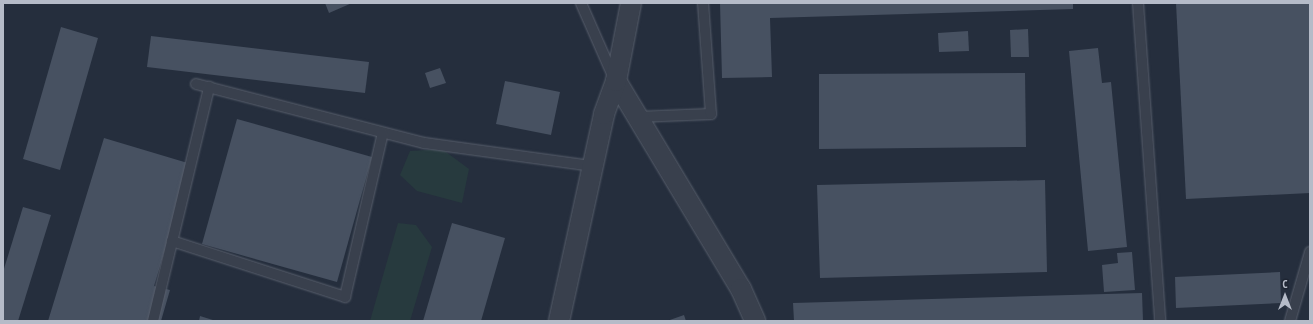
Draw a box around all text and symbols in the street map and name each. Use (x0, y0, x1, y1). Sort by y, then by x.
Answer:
north arrow (1265, 276, 1305, 316)
text: С (1282, 277, 1288, 291)

